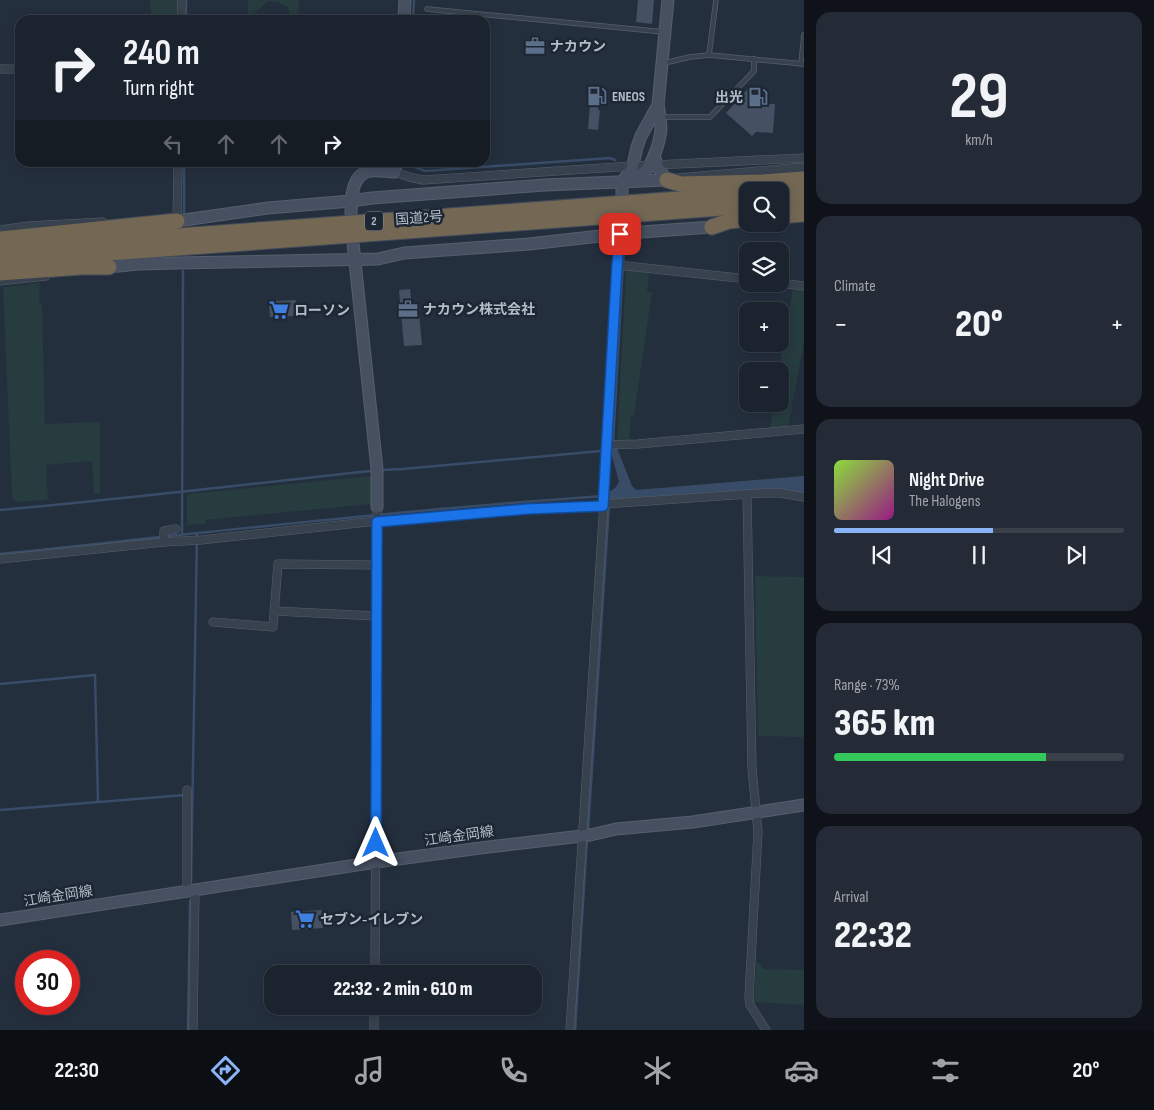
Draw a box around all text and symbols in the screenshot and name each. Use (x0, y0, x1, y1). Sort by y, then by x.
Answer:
text: 240 m (123, 32, 200, 75)
icon: right (40, 35, 105, 100)
office icon: ナカウン (524, 35, 546, 57)
place label: ナカウン (550, 38, 606, 55)
text: 29 (949, 59, 1009, 137)
text: Turn right (123, 75, 194, 102)
fuel station icon: ENEOS (586, 85, 608, 107)
fuel station icon: 出光 (747, 86, 769, 108)
place label: ENEOS (612, 88, 645, 105)
place label: 出光 (715, 89, 743, 106)
icon: left (159, 130, 187, 158)
icon: ahead (212, 130, 240, 158)
icon: ahead (265, 130, 293, 158)
icon: right (318, 130, 346, 158)
text: km/h (965, 131, 993, 150)
map controls (739, 182, 789, 412)
button: search (739, 182, 789, 232)
street label: 国道2号 (395, 208, 443, 228)
road number: 2 (365, 212, 383, 230)
pin (599, 213, 641, 255)
icon: arrive (606, 220, 634, 248)
button: layers (739, 242, 789, 292)
text: Climate (834, 277, 876, 296)
office icon: ナカウン株式会社 (397, 298, 419, 320)
supermarket icon: ローソン (268, 299, 290, 321)
place label: ナカウン株式会社 (423, 301, 535, 318)
place label: ローソン (294, 302, 350, 319)
button: + (739, 302, 789, 352)
text: 20° (955, 302, 1003, 347)
text: − (834, 308, 848, 341)
text: + (1110, 308, 1124, 341)
button: − (739, 362, 789, 412)
text: Night Drive (909, 469, 984, 492)
text: The Halogens (909, 492, 980, 511)
icon: previous (868, 541, 896, 569)
icon: pause (965, 541, 993, 569)
icon: next (1062, 541, 1090, 569)
text: Range · 73% (834, 676, 900, 695)
text: 365 km (834, 701, 935, 746)
position arrow (349, 816, 401, 868)
street label: 江崎金岡線 (423, 823, 495, 849)
street label: 江崎金岡線 (22, 882, 94, 910)
text: Arrival (834, 888, 868, 907)
supermarket icon: セブン-イレブン (294, 908, 316, 930)
place label: セブン-イレブン (320, 911, 423, 928)
text: 22:32 (834, 913, 912, 958)
speed limit sign: 30 (15, 950, 80, 1015)
text: 22:32 · 2 min · 610 m (333, 978, 473, 1001)
icon: directions (208, 1053, 243, 1088)
icon: music (352, 1053, 387, 1088)
icon: phone (496, 1053, 531, 1088)
icon: climate (640, 1053, 675, 1088)
icon: car (784, 1053, 819, 1088)
icon: filters (928, 1053, 963, 1088)
text: 22:30 (55, 1057, 99, 1084)
text: 20° (1072, 1057, 1099, 1084)

